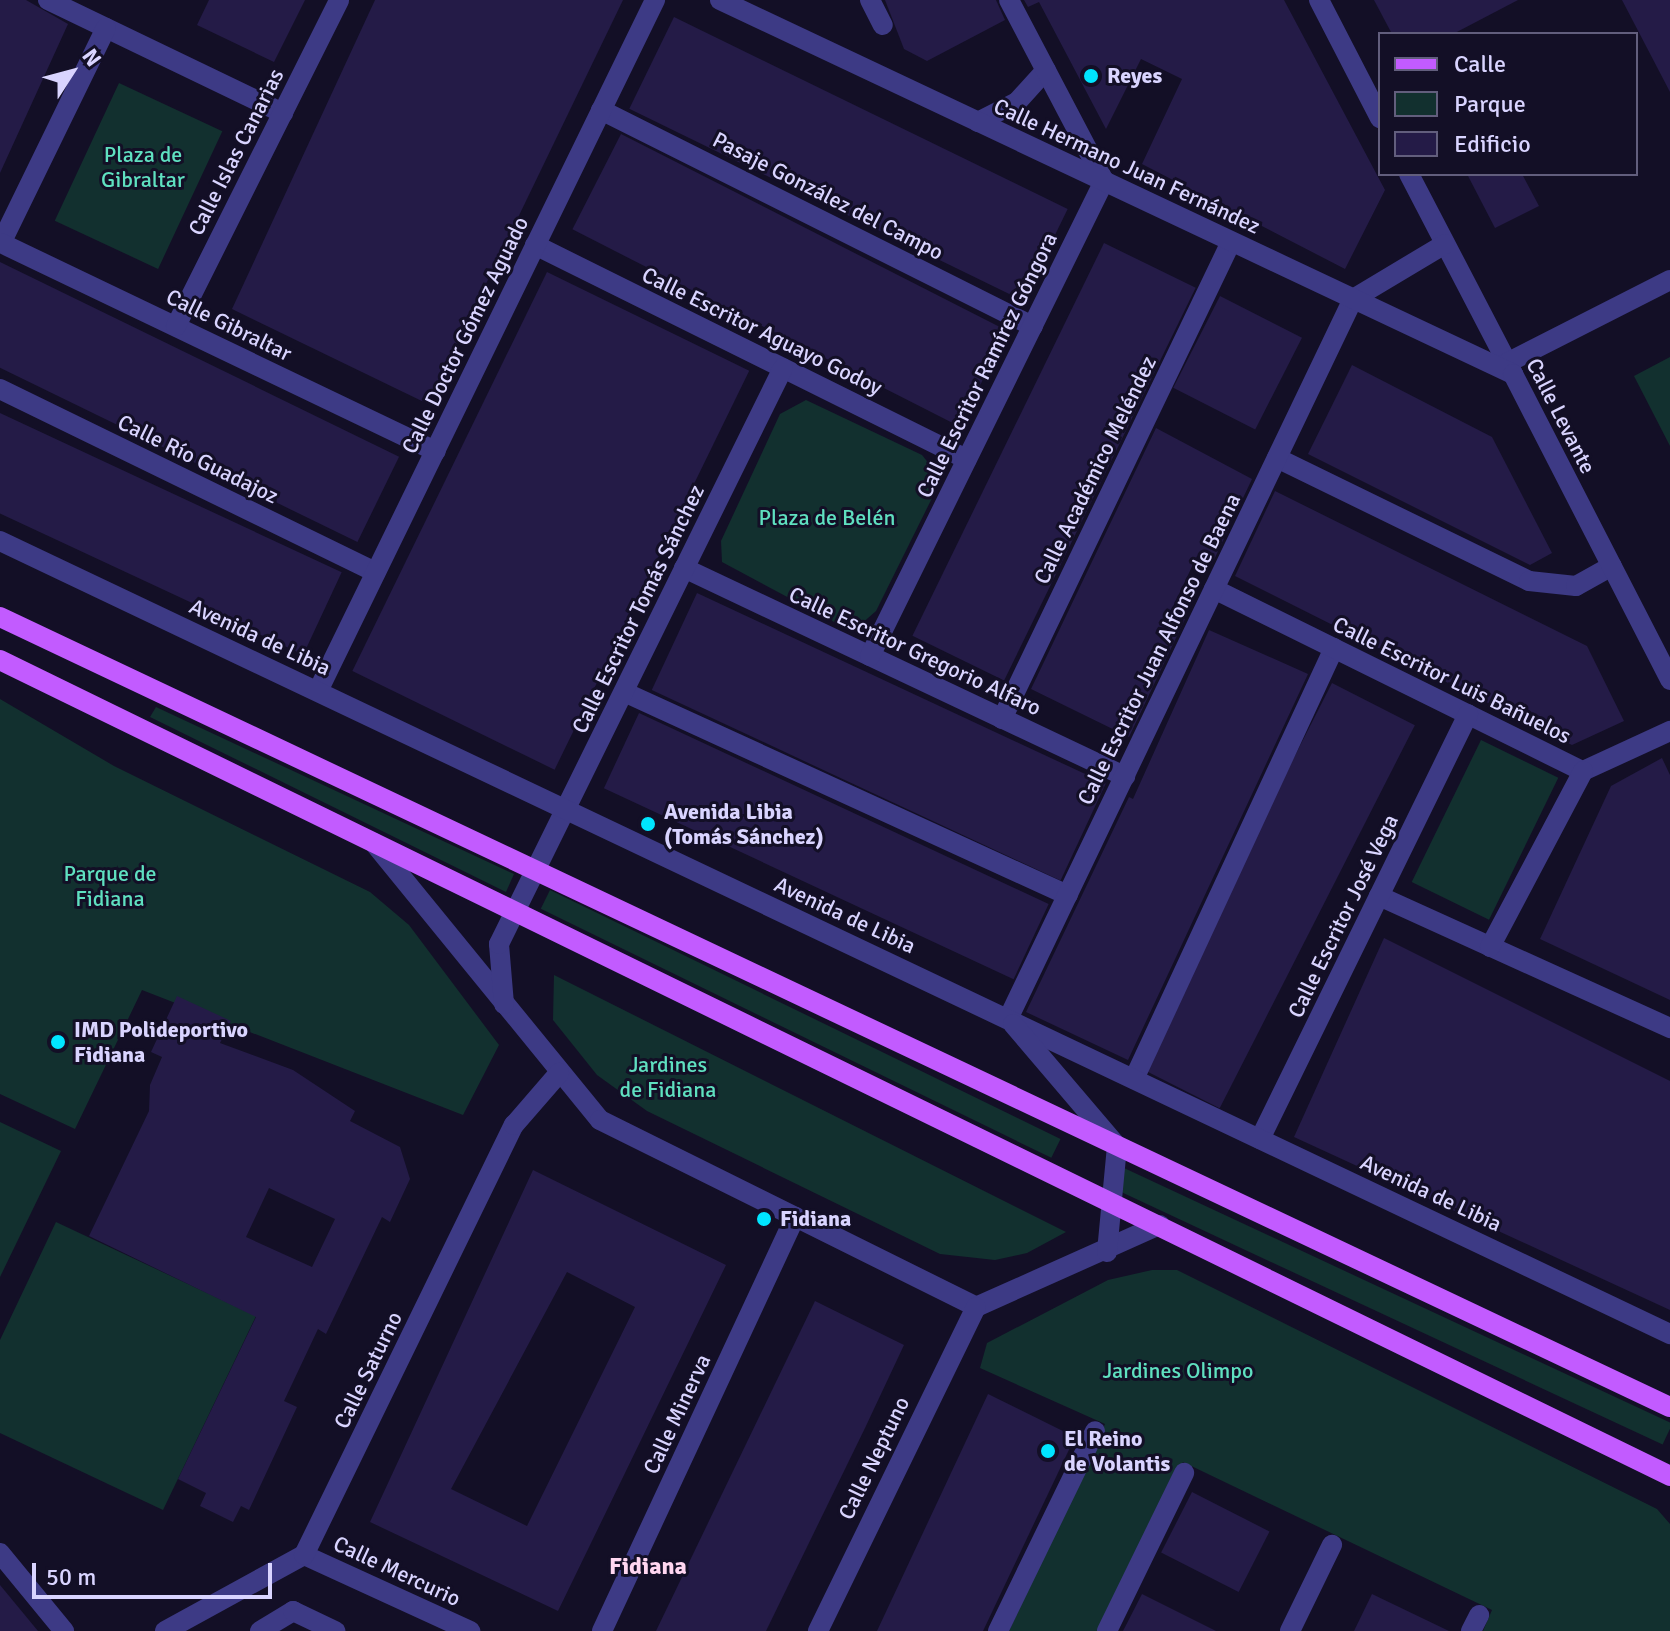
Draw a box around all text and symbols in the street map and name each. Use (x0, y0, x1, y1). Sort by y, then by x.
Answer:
north arrow (32, 32, 112, 112)
legend (1378, 32, 1638, 176)
text: N (76, 43, 107, 72)
text: Calle (1454, 49, 1506, 79)
place label: Reyes (1107, 63, 1162, 89)
street label: Calle Islas Canarias (183, 64, 289, 240)
marker: Reyes (1082, 67, 1100, 85)
text: Parque (1454, 89, 1526, 119)
street label: Calle Hermano Juan Fernández (990, 93, 1264, 239)
street label: Pasaje González del Campo (708, 126, 948, 266)
text: Edificio (1454, 129, 1531, 159)
park label: Plaza de Gibraltar (101, 141, 185, 192)
street label: Calle Doctor Gómez Aguado (396, 212, 534, 458)
street label: Calle Escritor Ramírez Góngora (911, 228, 1063, 502)
street label: Calle Escritor Aguayo Godoy (638, 261, 886, 401)
street label: Calle Gibraltar (162, 283, 296, 367)
street label: Calle Académico Meléndez (1028, 352, 1162, 588)
street label: Calle Levante (1521, 354, 1601, 478)
street label: Calle Río Guadajoz (113, 409, 283, 509)
street label: Calle Escritor Tomás Sánchez (566, 480, 710, 738)
street label: Calle Escritor Juan Alfonso de Baena (1072, 489, 1246, 809)
park label: Plaza de Belén (758, 505, 896, 531)
street label: Calle Escritor Gregorio Alfaro (785, 581, 1045, 721)
street label: Avenida de Libia (185, 593, 335, 681)
street label: Calle Escritor Luis Bañuelos (1329, 611, 1575, 749)
place label: Avenida Libia (Tomás Sánchez) (664, 798, 824, 850)
street label: Calle Escritor José Vega (1282, 810, 1404, 1022)
marker: Avenida Libia (Tomás Sánchez) (639, 815, 657, 833)
park label: Parque de Fidiana (63, 860, 157, 912)
street label: Avenida de Libia (770, 871, 920, 959)
place label: IMD Polideportivo Fidiana (74, 1016, 248, 1068)
marker: IMD Polideportivo Fidiana (49, 1033, 67, 1051)
park label: Jardines de Fidiana (620, 1051, 716, 1102)
street label: Avenida de Libia (1356, 1149, 1506, 1237)
place label: Fidiana (780, 1206, 851, 1232)
marker: Fidiana (755, 1210, 773, 1228)
street label: Calle Saturno (328, 1307, 408, 1433)
street label: Calle Minerva (638, 1350, 716, 1478)
park label: Jardines Olimpo (1103, 1358, 1253, 1384)
street label: Calle Neptuno (833, 1392, 915, 1524)
place label: El Reino de Volantis (1064, 1425, 1170, 1476)
marker: El Reino de Volantis (1039, 1442, 1057, 1460)
street label: Calle Mercurio (329, 1530, 465, 1612)
scale bar (36, 1547, 276, 1597)
district label: Fidiana (609, 1553, 687, 1581)
text: 50 m (46, 1562, 96, 1592)

